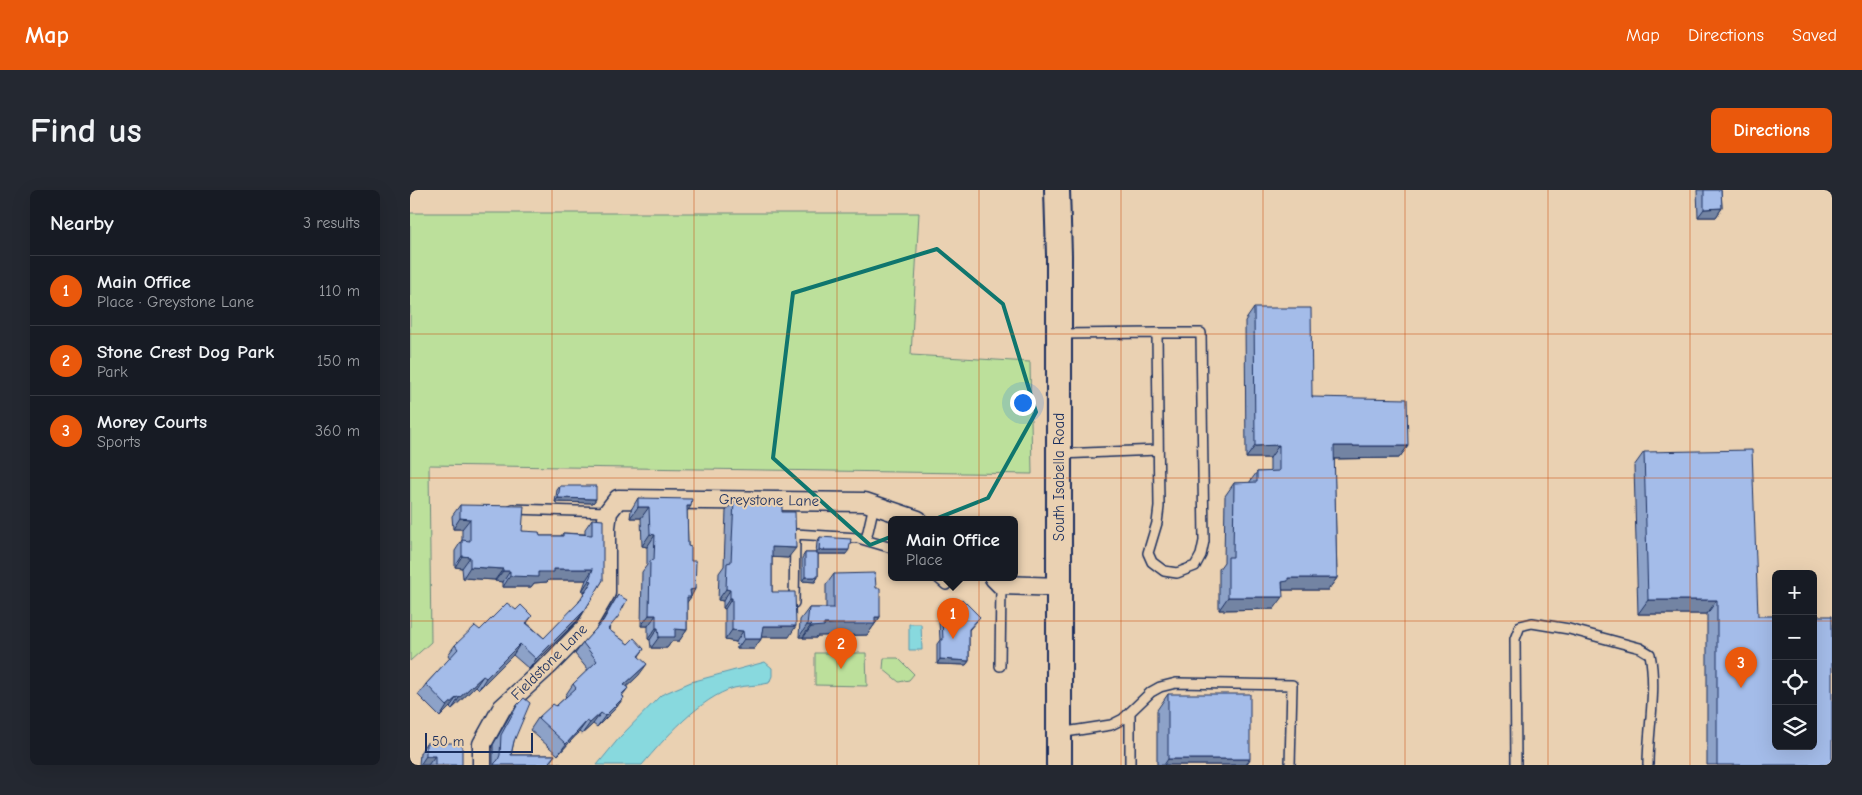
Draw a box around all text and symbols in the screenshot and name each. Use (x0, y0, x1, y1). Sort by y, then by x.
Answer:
text: Map (25, 21, 69, 49)
text: Map (1626, 25, 1660, 46)
text: Directions (1688, 25, 1764, 46)
text: Saved (1792, 25, 1837, 46)
button: Directions (1711, 108, 1832, 153)
text: Find us (30, 110, 142, 151)
text: Nearby (50, 211, 114, 235)
text: 3 results (303, 214, 360, 232)
text: Main Office (97, 271, 191, 293)
text: 1 (63, 282, 69, 300)
text: 110 m (319, 282, 360, 300)
text: Place · Greystone Lane (97, 293, 254, 311)
text: Stone Crest Dog Park (97, 341, 274, 363)
text: 2 (62, 352, 70, 370)
text: 150 m (317, 352, 360, 370)
text: Park (97, 363, 128, 381)
your location (1010, 390, 1036, 416)
text: Morey Courts (97, 411, 207, 433)
street label: South Isabella Road (1050, 413, 1068, 541)
text: 3 (62, 422, 70, 440)
text: 360 m (315, 422, 360, 440)
text: Sports (97, 433, 140, 451)
street label: Greystone Lane (719, 490, 820, 510)
popup (888, 516, 1018, 581)
text: Main Office (906, 529, 1000, 551)
text: Place (906, 551, 943, 569)
map controls (1772, 570, 1817, 750)
button: + (1772, 570, 1817, 615)
pin: 1 (937, 598, 969, 639)
button: − (1772, 615, 1817, 660)
street label: Fieldstone Lane (507, 620, 591, 704)
pin: 2 (825, 628, 857, 669)
pin: 3 (1725, 647, 1757, 688)
button: locate (1772, 660, 1817, 705)
button: layers (1772, 705, 1817, 750)
scale bar (425, 730, 532, 753)
text: 50 m (432, 733, 464, 750)

